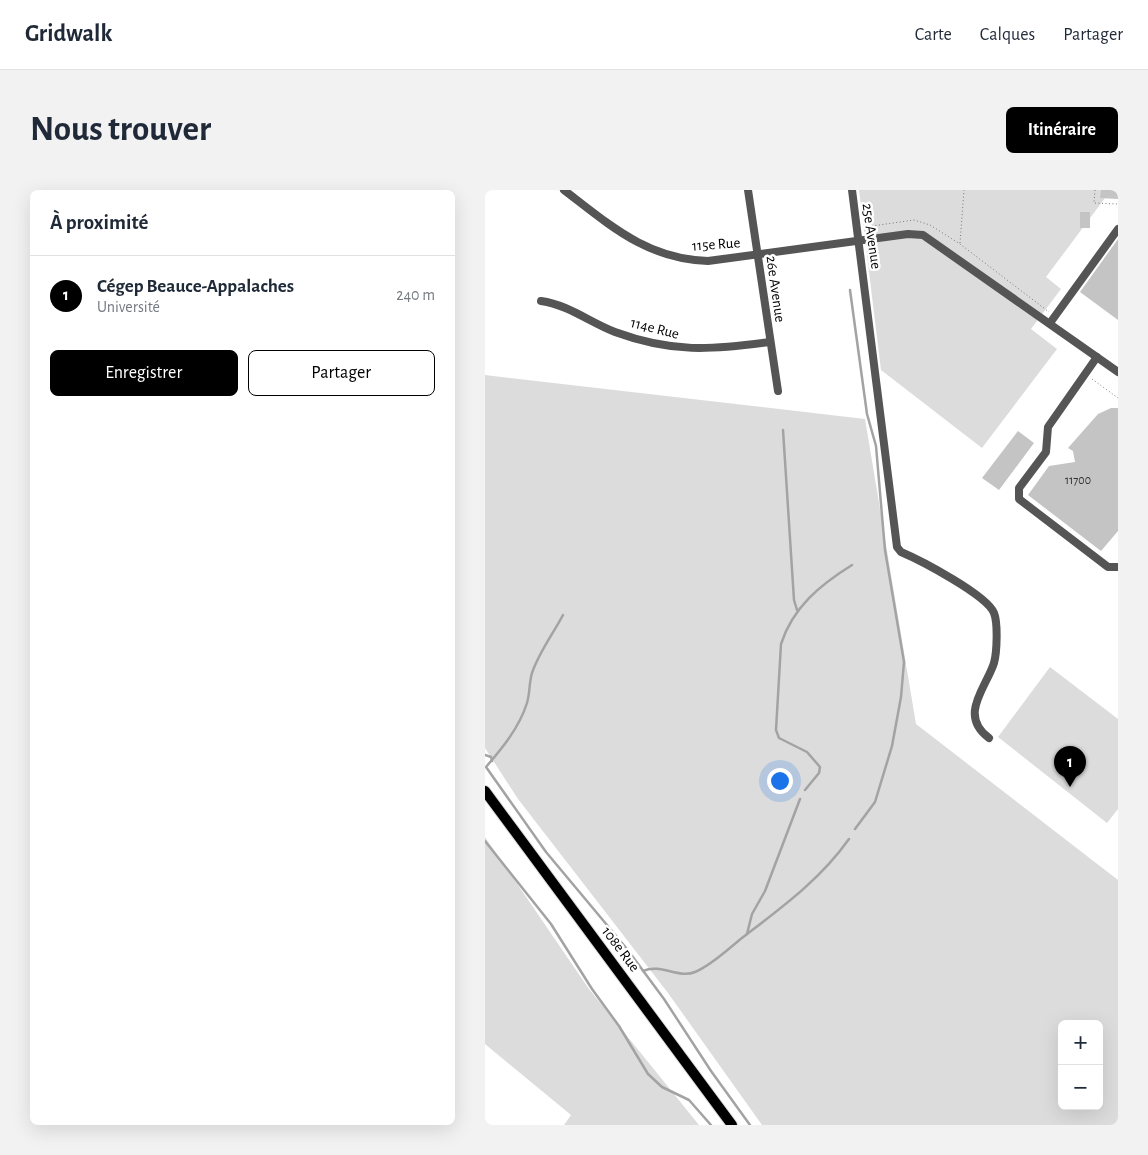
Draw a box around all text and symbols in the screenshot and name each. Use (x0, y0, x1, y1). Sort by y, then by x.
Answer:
text: Gridwalk (25, 22, 112, 46)
text: Carte (915, 26, 952, 44)
text: Calques (980, 26, 1035, 44)
text: Partager (1063, 26, 1123, 44)
button: Itinéraire (1006, 107, 1118, 153)
text: Nous trouver (30, 112, 211, 147)
street label: 25e Avenue (859, 202, 884, 270)
text: À proximité (50, 212, 148, 233)
street label: 115e Rue (691, 235, 741, 254)
street label: 26e Avenue (763, 255, 788, 323)
text: Cégep Beauce-Appalaches (97, 277, 294, 296)
text: 1 (63, 287, 69, 303)
text: 240 m (396, 287, 435, 303)
text: Université (97, 299, 160, 315)
street label: 114e Rue (629, 315, 681, 342)
button: Enregistrer (50, 350, 238, 396)
button: Partager (248, 350, 435, 396)
house number: 11700 (1065, 474, 1091, 486)
pin: 1 (1054, 746, 1086, 787)
your location (767, 768, 793, 794)
street label: 108e Rue (599, 924, 642, 975)
map controls (1058, 1020, 1103, 1110)
button: + (1058, 1020, 1103, 1065)
button: − (1058, 1065, 1103, 1110)

